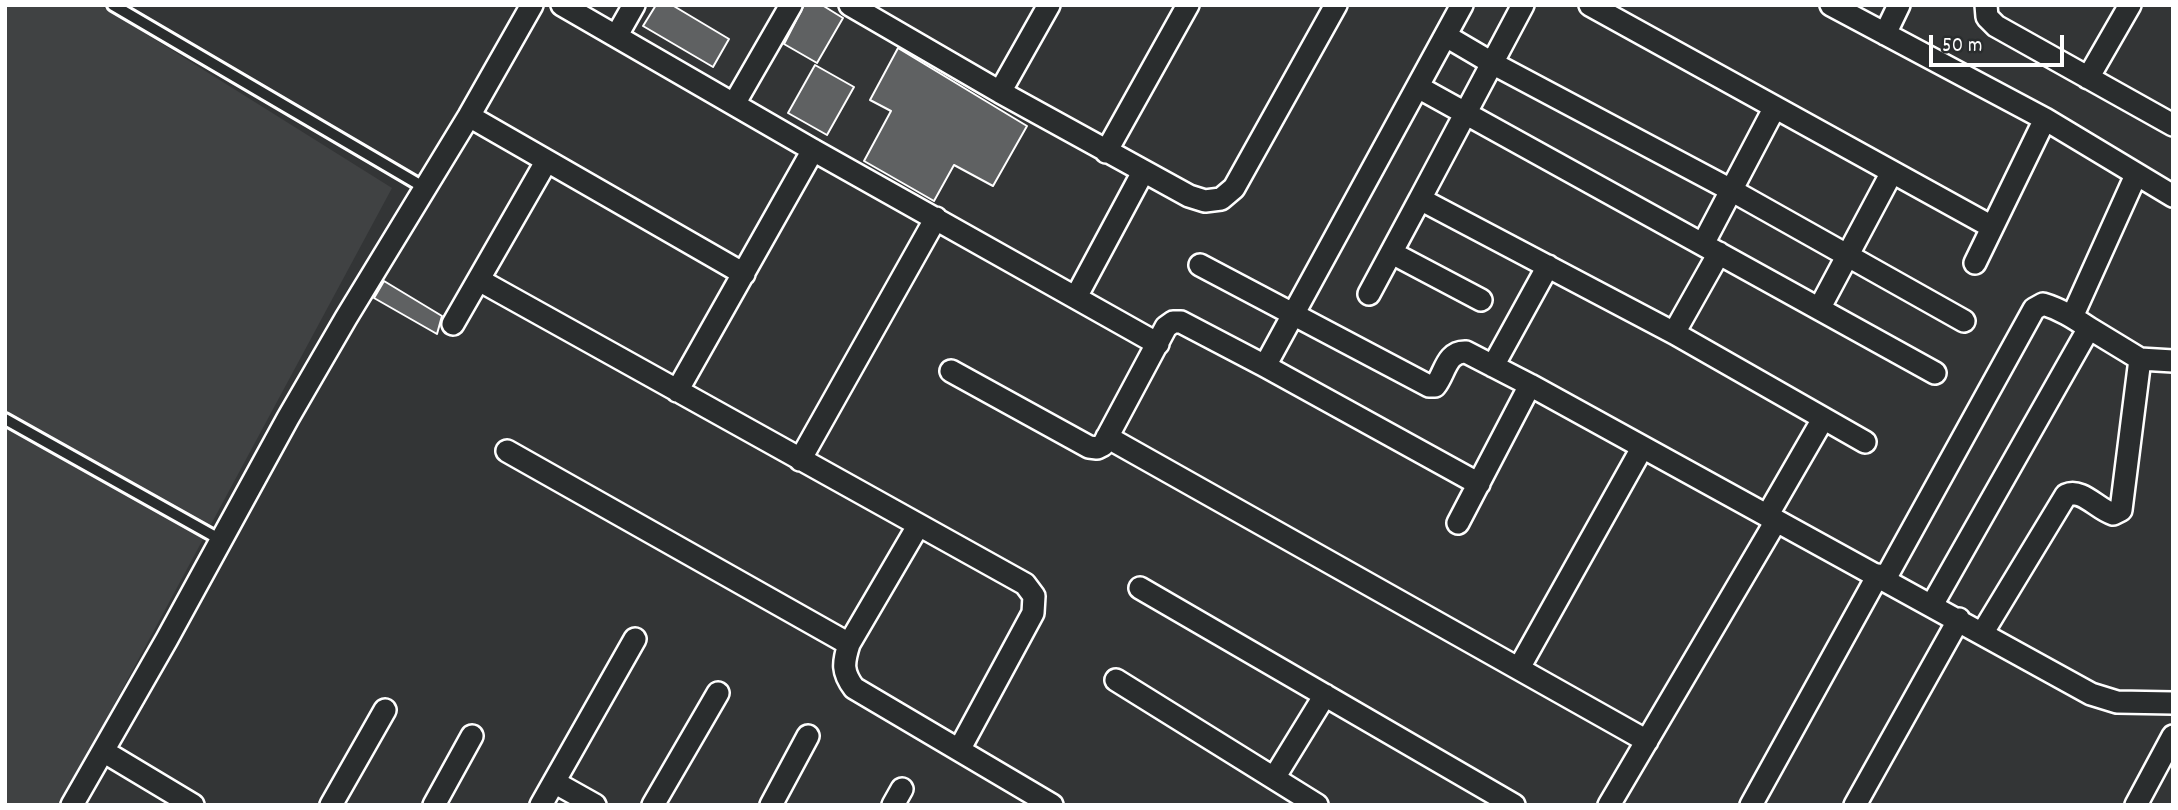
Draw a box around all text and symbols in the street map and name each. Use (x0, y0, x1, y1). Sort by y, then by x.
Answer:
scale bar (1933, 21, 2068, 65)
text: 50 m (1942, 32, 1982, 62)

